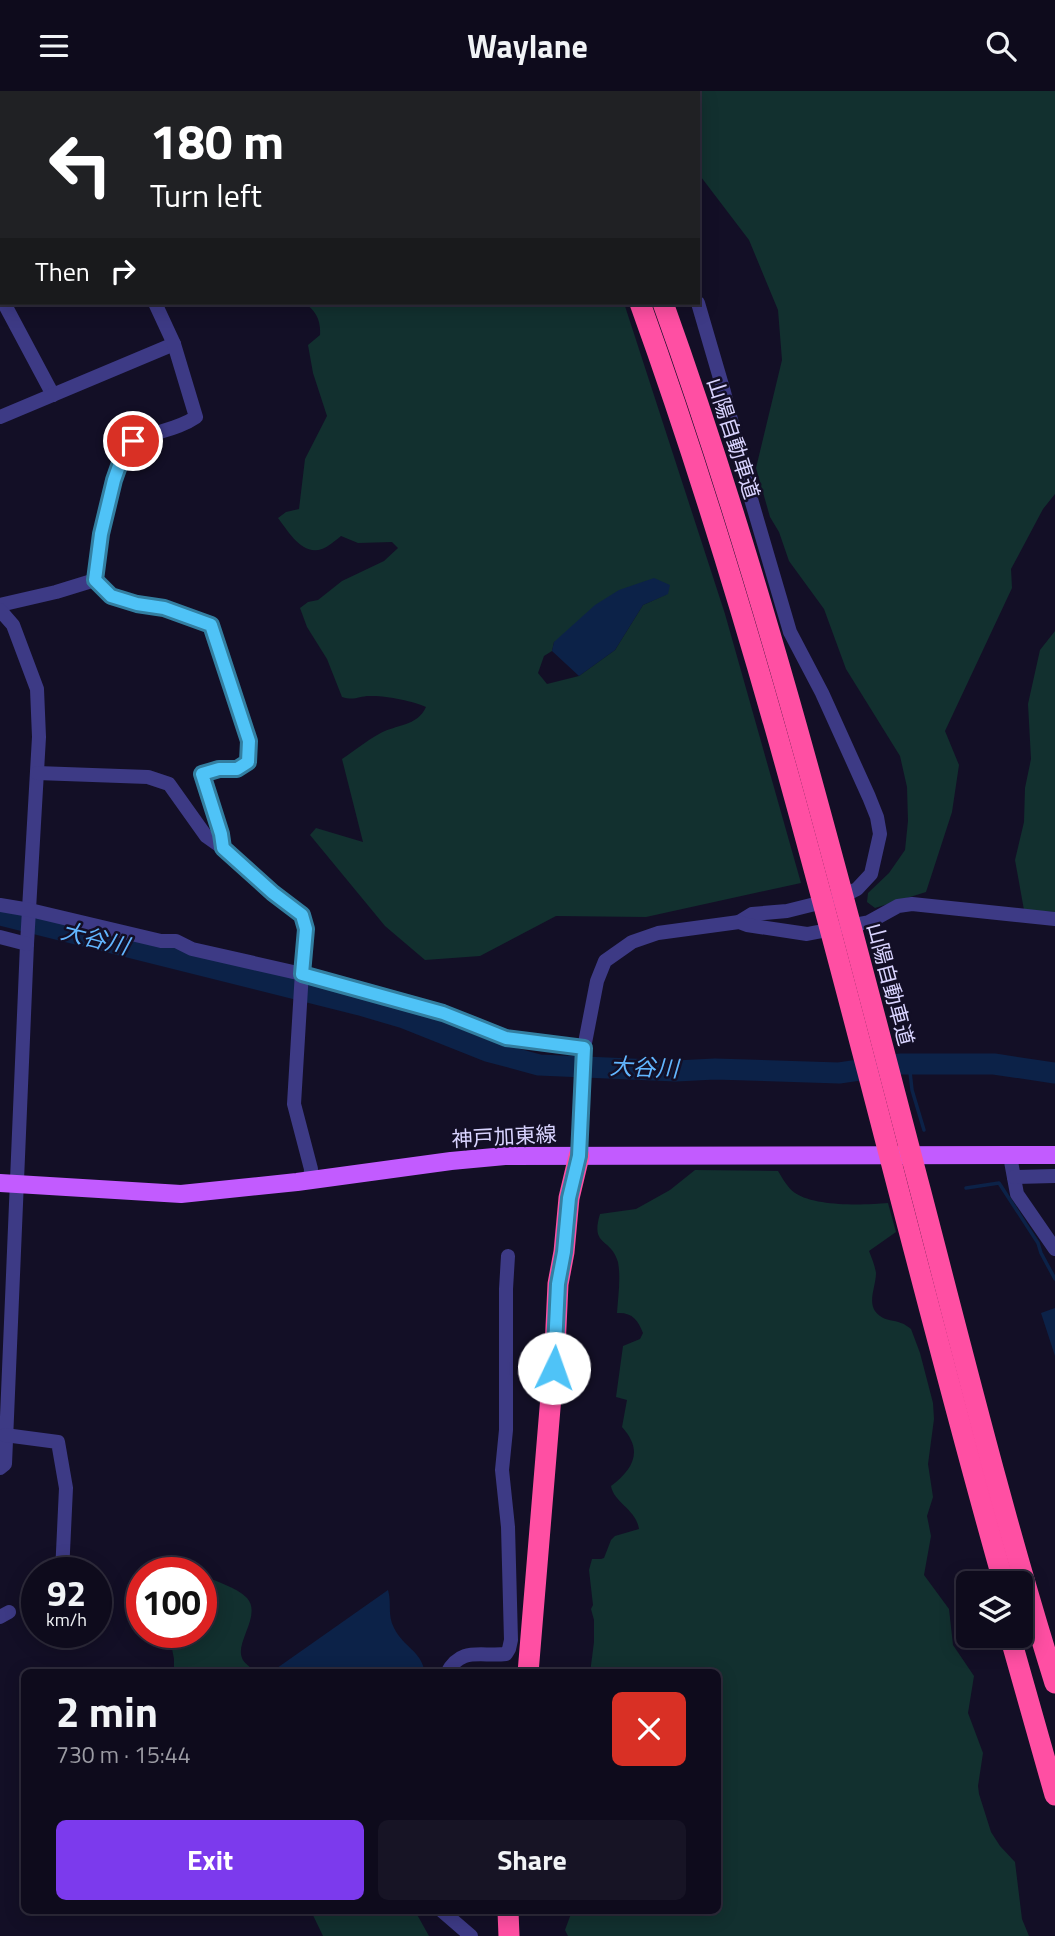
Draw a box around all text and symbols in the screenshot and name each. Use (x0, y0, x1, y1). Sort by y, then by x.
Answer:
text: Waylane (467, 22, 588, 70)
icon: menu (35, 27, 73, 65)
icon: search (982, 27, 1020, 65)
text: 180 m (150, 103, 284, 178)
icon: left (35, 119, 126, 210)
text: Turn left (150, 171, 262, 219)
text: Then (35, 252, 90, 291)
icon: right (104, 252, 142, 290)
street label: 山陽自動車道 (699, 373, 769, 503)
pin (103, 411, 163, 471)
icon: arrive (114, 422, 152, 460)
water label: 大谷川 (57, 913, 136, 964)
street label: 山陽自動車道 (859, 919, 923, 1049)
water label: 大谷川 (609, 1048, 682, 1086)
street label: 神戸加東線 (451, 1117, 557, 1155)
position arrow (517, 1331, 591, 1405)
speed limit sign: 100 (126, 1557, 217, 1648)
text: 92 (47, 1566, 86, 1620)
map controls (956, 1571, 1033, 1648)
button: layers (956, 1571, 1033, 1648)
text: km/h (46, 1606, 87, 1633)
text: 2 min (56, 1679, 158, 1743)
button: close (612, 1692, 686, 1766)
text: 730 m · 15:44 (56, 1737, 191, 1772)
button: Exit (56, 1820, 364, 1900)
button: Share (378, 1820, 686, 1900)

